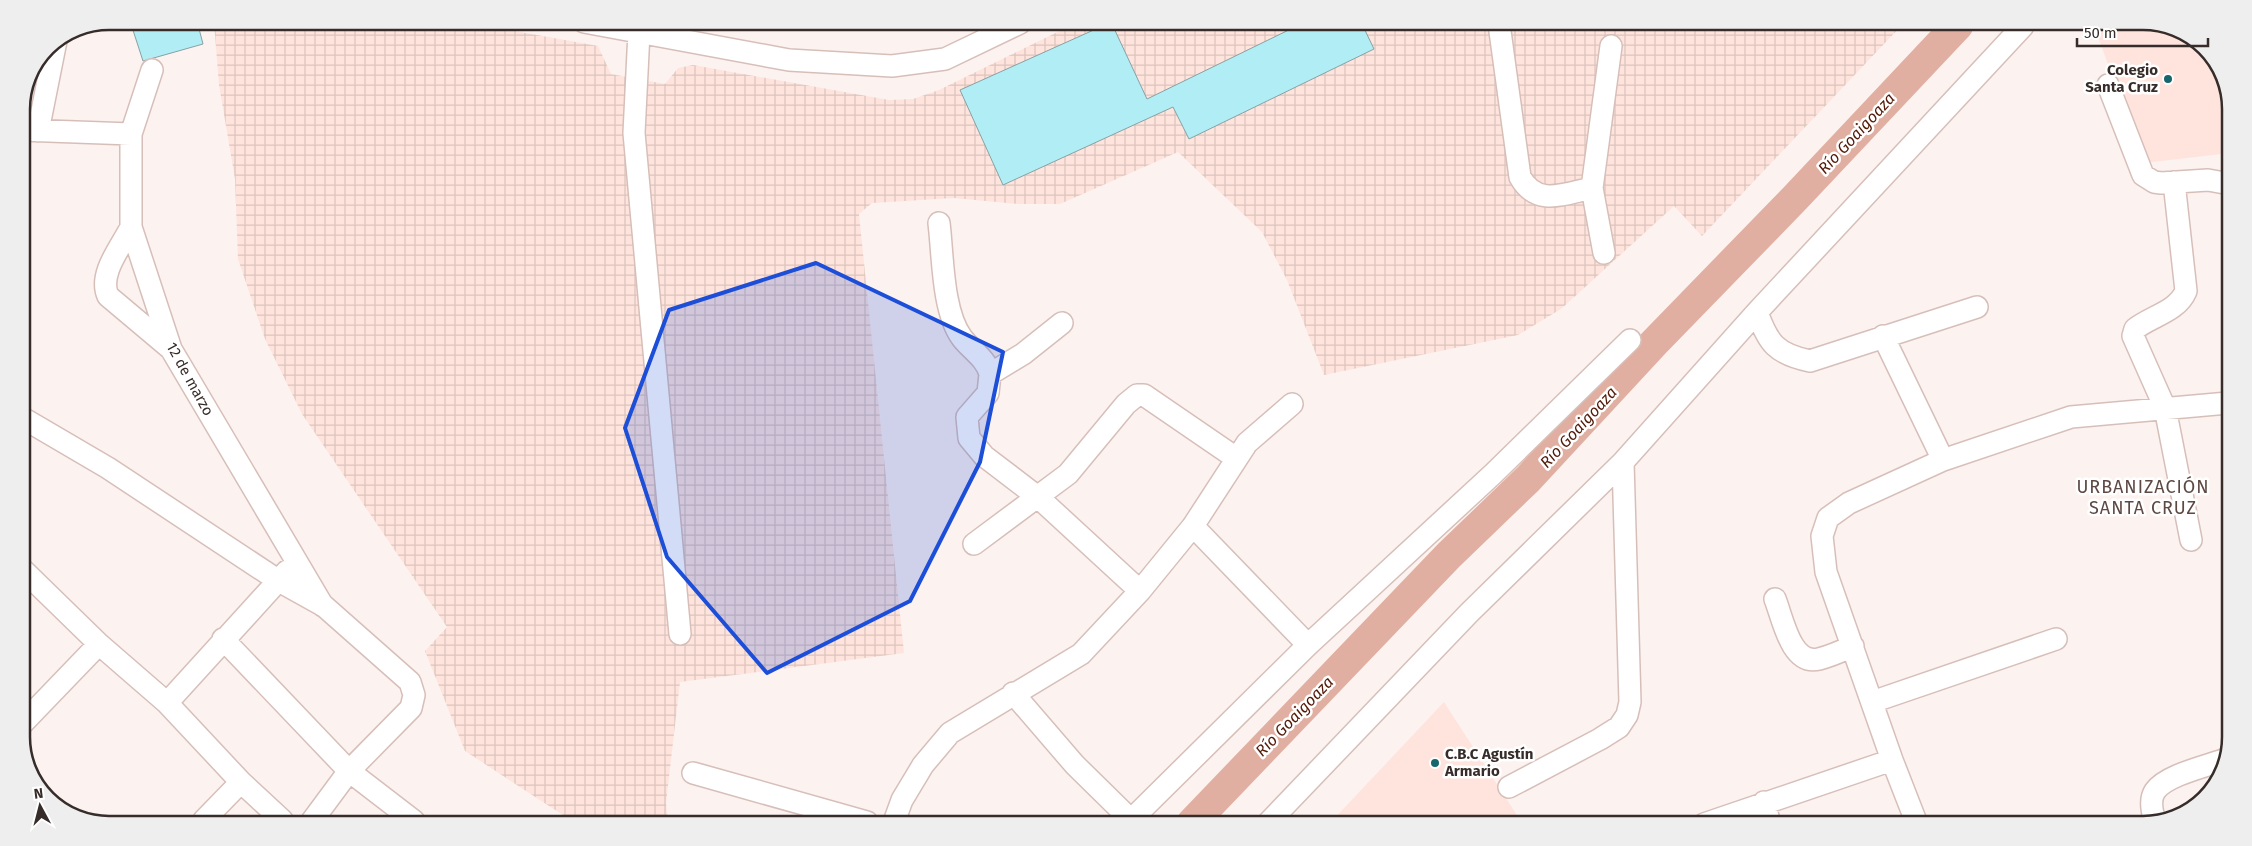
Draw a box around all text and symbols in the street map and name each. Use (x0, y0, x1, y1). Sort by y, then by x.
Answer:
scale bar (2077, 15, 2208, 47)
text: 50 m (2084, 24, 2117, 42)
place label: Colegio Santa Cruz (2085, 61, 2158, 96)
marker: Colegio Santa Cruz (2162, 73, 2174, 85)
water label: Río Goaigoaza (1814, 89, 1899, 178)
street label: 12 de marzo (163, 339, 217, 419)
water label: Río Goaigoaza (1536, 383, 1621, 472)
district label: URBANIZACIÓN SANTA CRUZ (2076, 476, 2210, 519)
water label: Río Goaigoaza (1251, 672, 1337, 760)
place label: C.B.C Agustín Armario (1444, 745, 1533, 780)
marker: C.B.C Agustín Armario (1429, 757, 1441, 769)
north arrow (15, 781, 65, 831)
text: N (33, 785, 44, 803)

